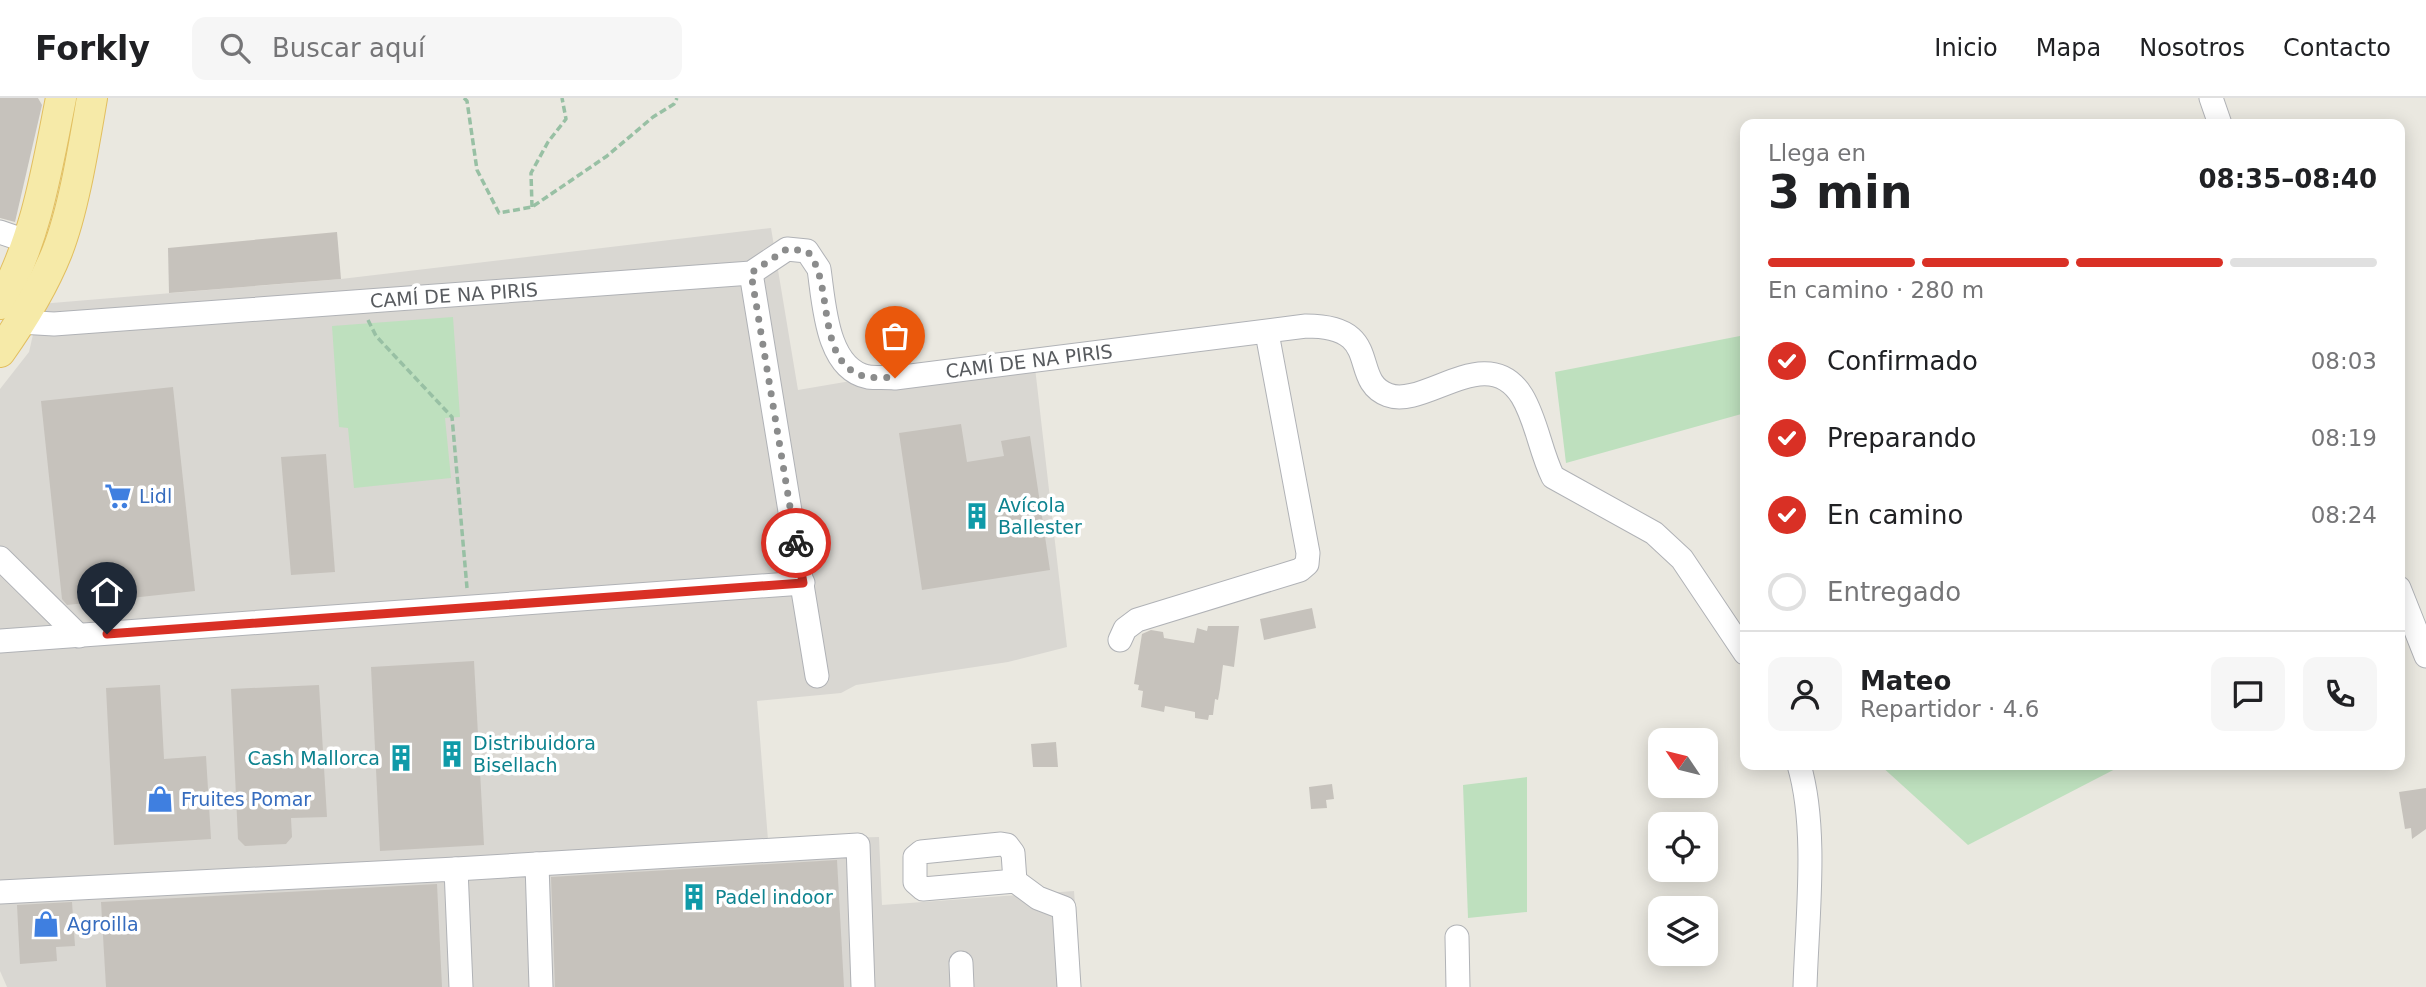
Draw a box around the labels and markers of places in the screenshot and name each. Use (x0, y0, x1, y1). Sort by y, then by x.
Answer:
pin (865, 306, 925, 378)
supermarket icon: Lidl (103, 481, 133, 511)
place label: Lidl (139, 485, 172, 507)
place label: Avícola Ballester (998, 494, 1082, 538)
building icon: Avícola Ballester (962, 501, 992, 531)
pin (77, 562, 137, 634)
place label: Distribuidora Bisellach (473, 732, 596, 776)
building icon: Distribuidora Bisellach (437, 739, 467, 769)
building icon: Cash Mallorca (386, 743, 416, 773)
place label: Cash Mallorca (247, 747, 380, 769)
shop icon: Fruites Pomar (145, 784, 175, 814)
place label: Fruites Pomar (181, 788, 311, 810)
building icon: Padel indoor (679, 882, 709, 912)
place label: Padel indoor (715, 886, 833, 908)
shop icon: Agroilla (31, 909, 61, 939)
place label: Agroilla (67, 913, 139, 935)

